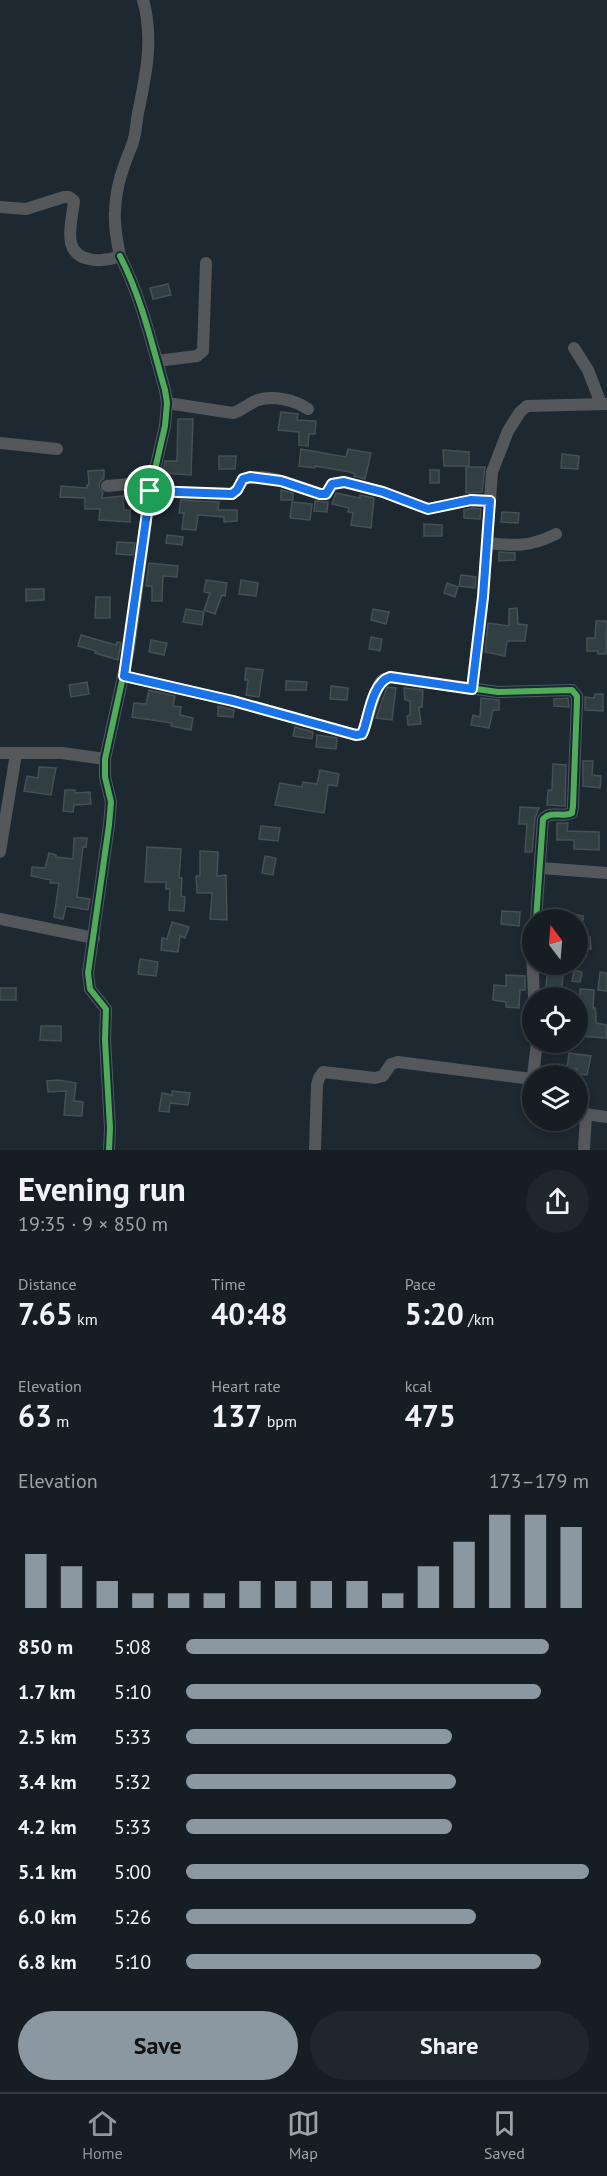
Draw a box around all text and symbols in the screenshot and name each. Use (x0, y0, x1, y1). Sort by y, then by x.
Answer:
pin (124, 465, 175, 516)
icon: arrive (133, 474, 166, 507)
north arrow (522, 909, 588, 975)
map controls (522, 909, 588, 1131)
button: locate (522, 987, 588, 1053)
button: layers (522, 1065, 588, 1131)
text: Evening run (18, 1167, 186, 1210)
button: share (526, 1170, 589, 1233)
text: 19:35 · 9 × 850 m (18, 1211, 168, 1237)
text: Distance (18, 1274, 77, 1294)
text: Time (211, 1274, 246, 1294)
text: Pace (405, 1274, 436, 1294)
text: 7.65 (18, 1294, 73, 1333)
text: 40:48 (211, 1294, 287, 1333)
text: 5:20 (405, 1294, 464, 1333)
text: km (73, 1309, 98, 1329)
text: /km (464, 1309, 494, 1329)
text: Elevation (18, 1376, 82, 1396)
text: Heart rate (211, 1376, 281, 1396)
text: kcal (405, 1376, 432, 1396)
text: 63 (18, 1396, 52, 1435)
text: 137 (211, 1396, 262, 1435)
text: 475 (405, 1396, 456, 1435)
text: m (52, 1411, 69, 1431)
text: bpm (262, 1411, 297, 1431)
text: Elevation (18, 1468, 98, 1494)
text: 173–179 m (489, 1468, 589, 1494)
text: 850 m (18, 1634, 73, 1660)
text: 5:08 (114, 1634, 151, 1660)
text: 1.7 km (18, 1679, 76, 1705)
text: 5:10 (114, 1679, 151, 1705)
text: 2.5 km (18, 1724, 77, 1750)
text: 5:33 (114, 1724, 151, 1750)
text: 3.4 km (18, 1769, 77, 1795)
text: 5:32 (114, 1769, 151, 1795)
text: 4.2 km (18, 1814, 77, 1840)
text: 5:33 (114, 1814, 151, 1840)
text: 5.1 km (18, 1859, 77, 1885)
text: 5:00 (114, 1859, 151, 1885)
text: 6.0 km (18, 1904, 77, 1930)
text: 5:26 (114, 1904, 151, 1930)
text: 6.8 km (18, 1949, 77, 1975)
text: 5:10 (114, 1949, 151, 1975)
button: Save (18, 2011, 298, 2080)
button: Share (310, 2011, 589, 2080)
tab: Home (82, 2107, 123, 2163)
tab: Map (287, 2107, 320, 2163)
tab: Saved (484, 2107, 525, 2163)

